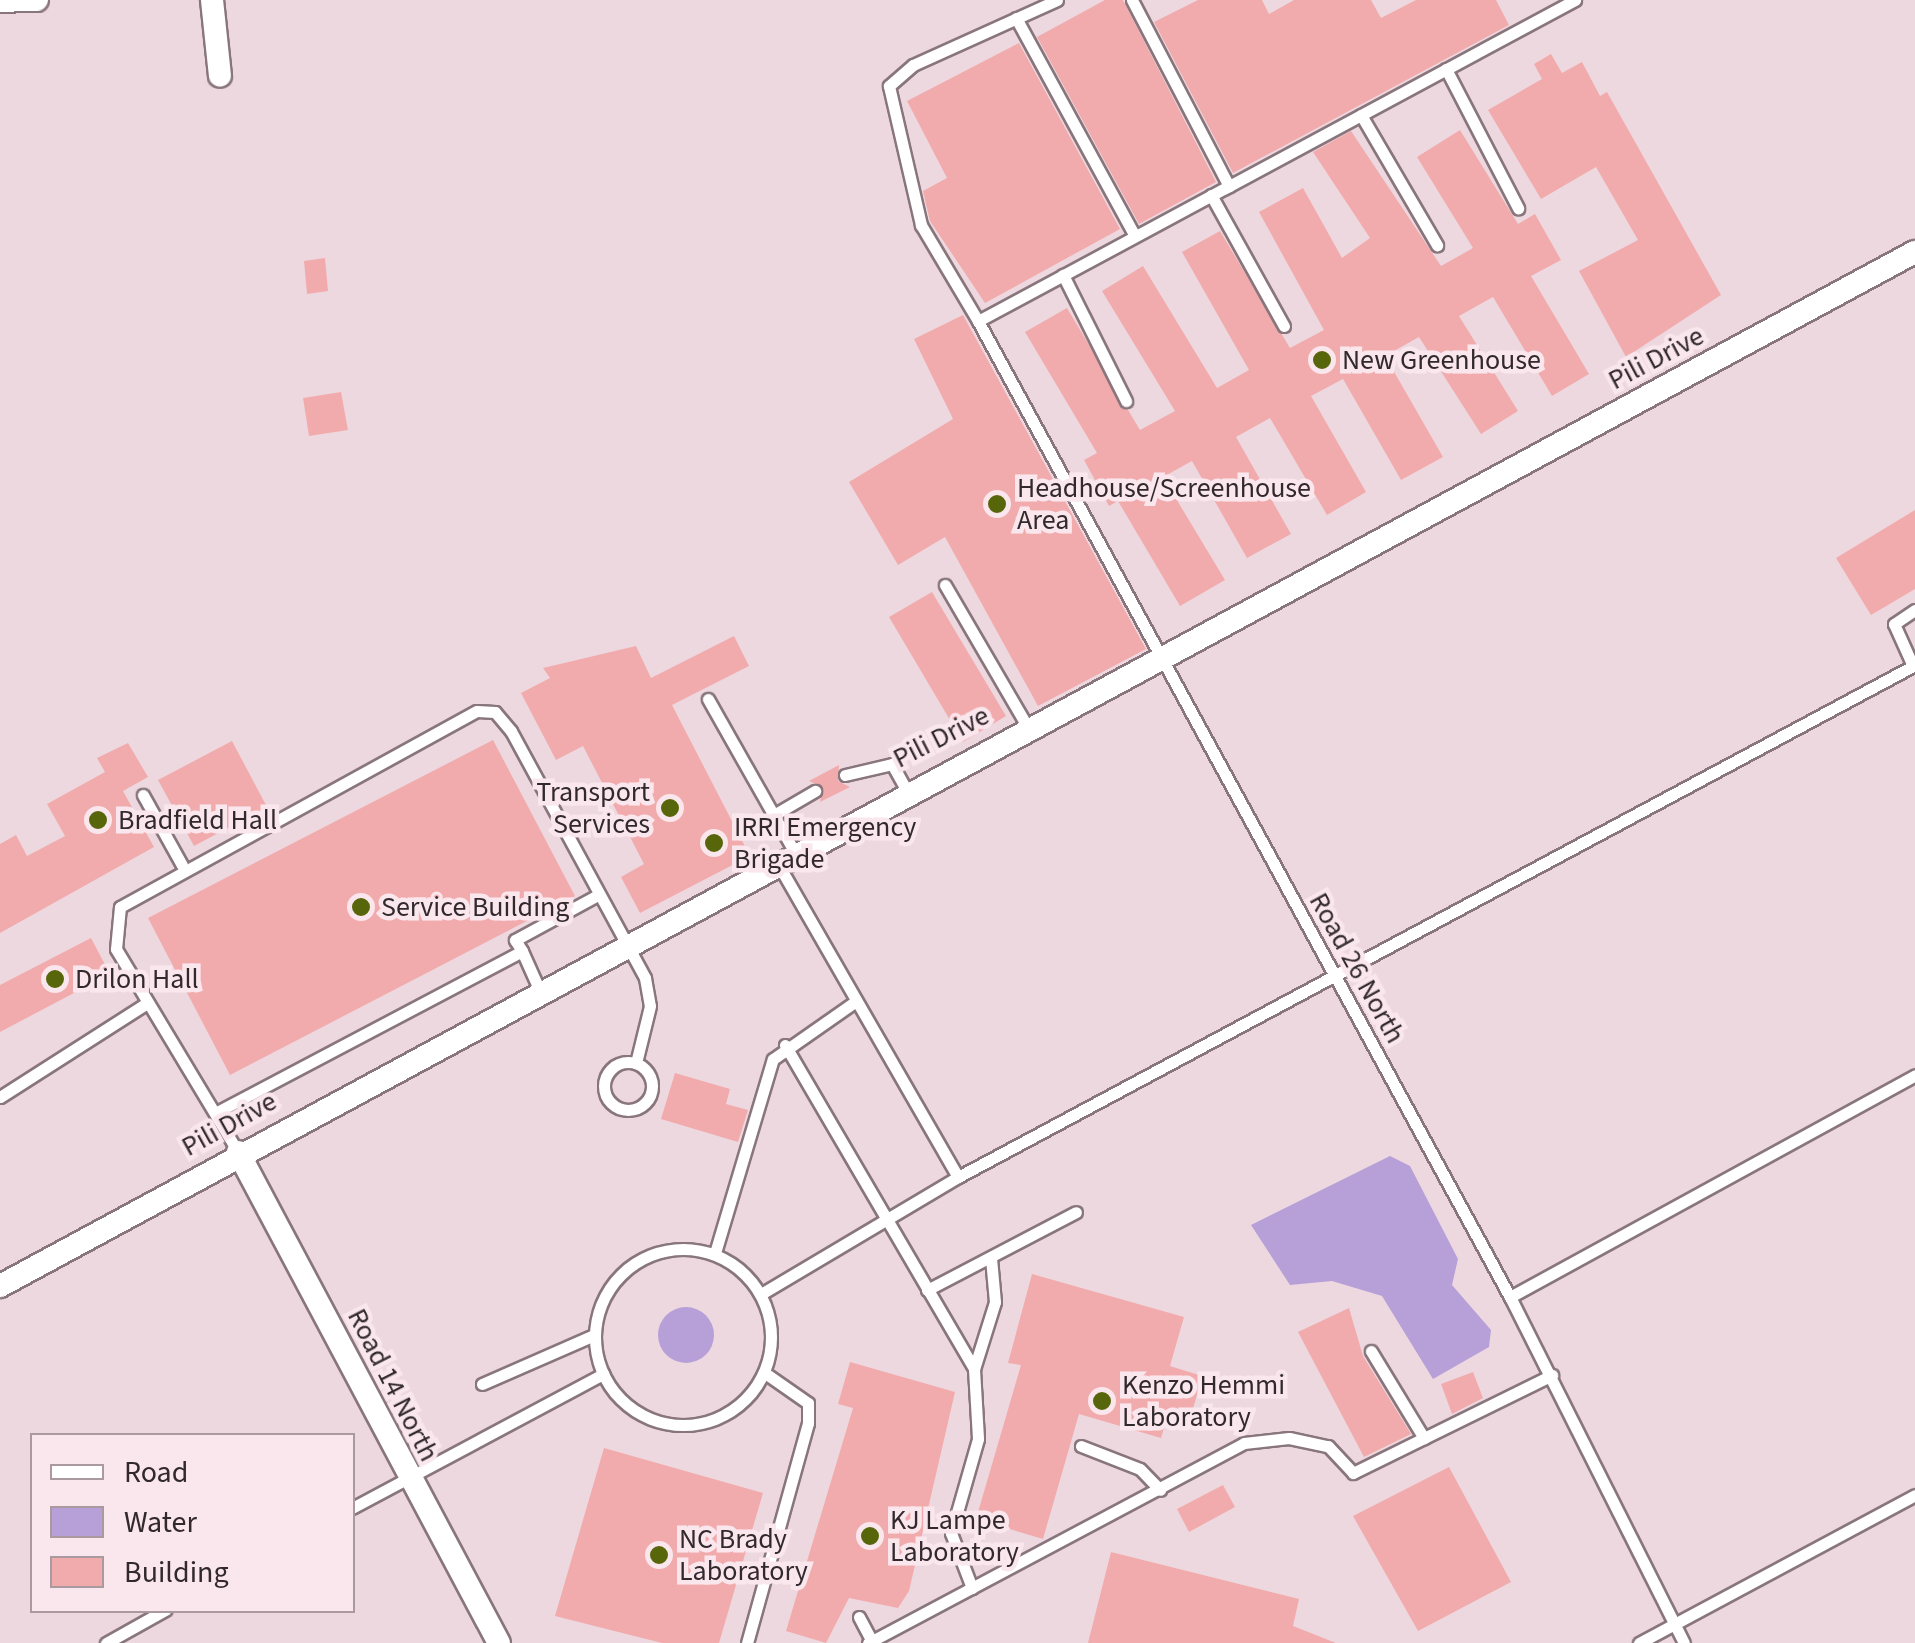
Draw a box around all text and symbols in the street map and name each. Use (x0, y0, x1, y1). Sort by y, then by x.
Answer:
street label: Pili Drive (1603, 319, 1709, 397)
place label: New Greenhouse (1342, 343, 1541, 377)
marker: New Greenhouse (1311, 349, 1333, 371)
place label: Headhouse/Screenhouse Area (1017, 471, 1311, 537)
marker: Headhouse/Screenhouse Area (986, 493, 1008, 515)
street label: Pili Drive (887, 699, 995, 775)
place label: Transport Services (536, 775, 650, 841)
marker: Transport Services (659, 797, 681, 819)
place label: Bradfield Hall (118, 803, 277, 837)
marker: Bradfield Hall (87, 809, 109, 831)
place label: IRRI Emergency Brigade (734, 810, 916, 876)
marker: IRRI Emergency Brigade (703, 832, 725, 854)
street label: Road 26 North (1302, 887, 1412, 1049)
place label: Service Building (381, 890, 569, 924)
marker: Service Building (350, 896, 372, 918)
place label: Drilon Hall (75, 962, 199, 996)
marker: Drilon Hall (44, 968, 66, 990)
street label: Pili Drive (176, 1084, 282, 1164)
street label: Road 14 North (340, 1303, 446, 1467)
place label: Kenzo Hemmi Laboratory (1122, 1368, 1285, 1434)
marker: Kenzo Hemmi Laboratory (1091, 1390, 1113, 1412)
legend (30, 1433, 355, 1613)
text: Road (124, 1451, 188, 1494)
text: Water (124, 1501, 197, 1544)
place label: KJ Lampe Laboratory (890, 1503, 1019, 1569)
place label: NC Brady Laboratory (679, 1522, 808, 1588)
marker: KJ Lampe Laboratory (859, 1525, 881, 1547)
marker: NC Brady Laboratory (648, 1544, 670, 1566)
text: Building (124, 1551, 229, 1594)

